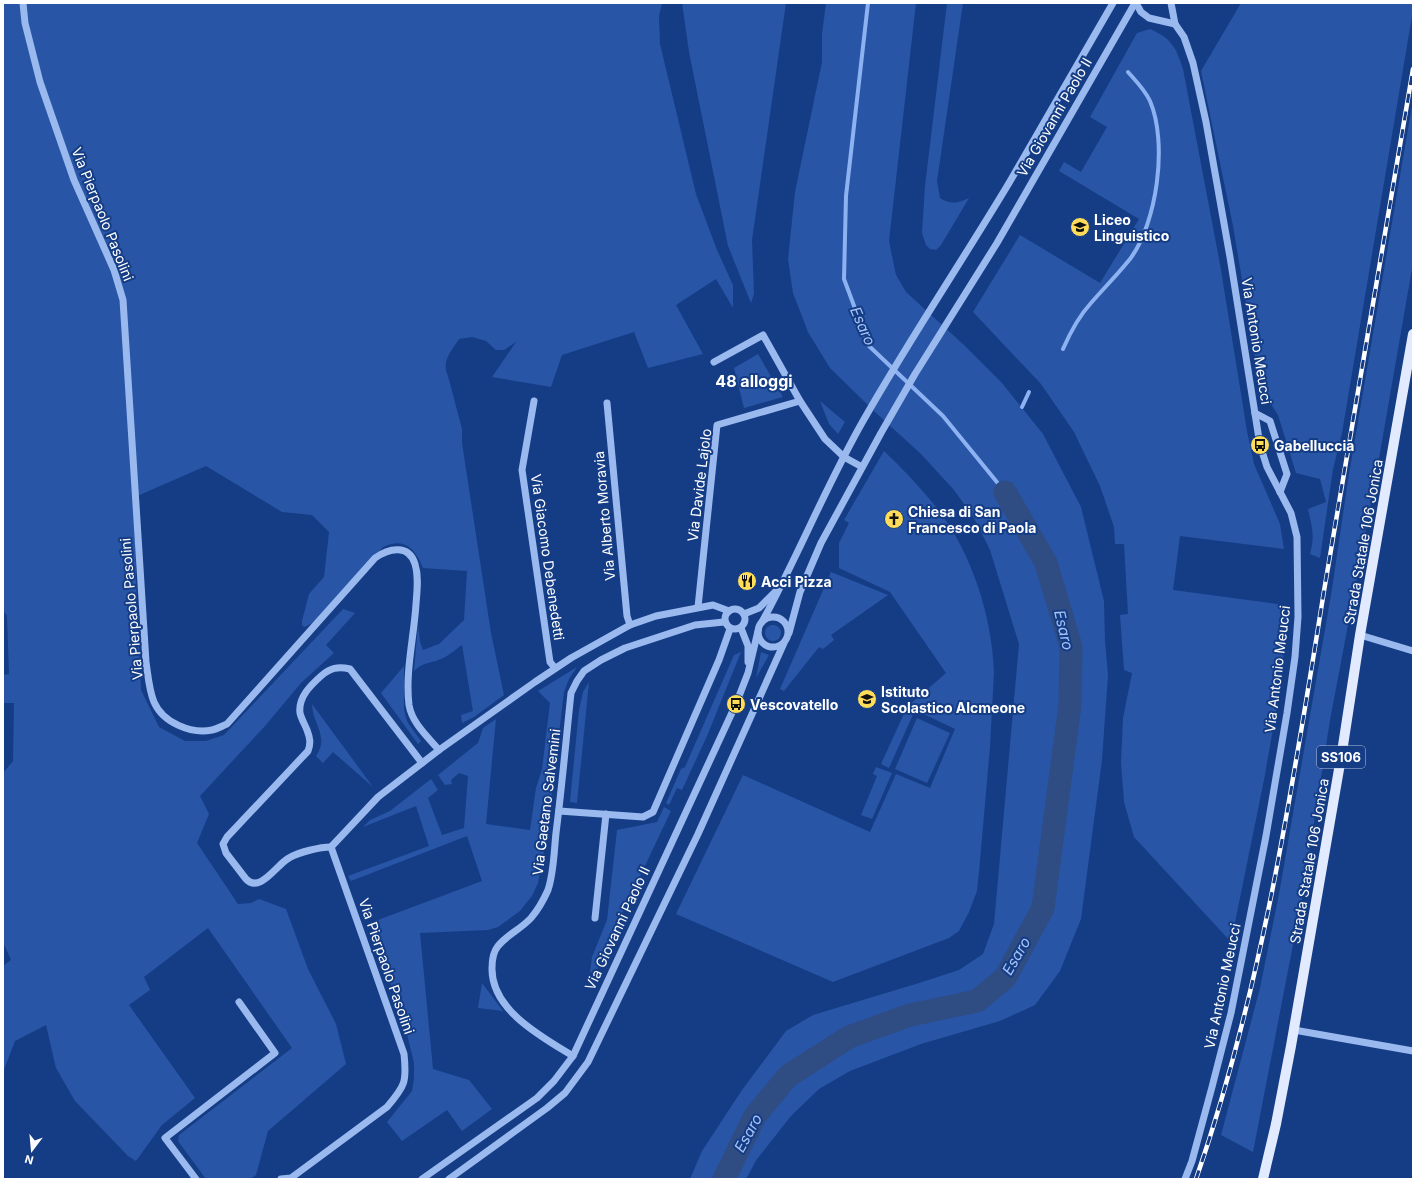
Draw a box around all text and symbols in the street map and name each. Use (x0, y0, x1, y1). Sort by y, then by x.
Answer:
street label: Via Giovanni Paolo II (1013, 54, 1095, 180)
street label: Via Pierpaolo Pasolini (68, 145, 138, 283)
place label: Liceo Linguistico (1094, 211, 1170, 244)
school or university icon: Liceo Linguistico (1069, 216, 1091, 238)
street label: Via Antonio Meucci (1239, 276, 1275, 406)
water label: Esaro (846, 304, 880, 348)
district label: 48 alloggi (715, 371, 793, 391)
street label: Via Davide Lajolo (684, 427, 714, 543)
bus stop icon: Gabelluccia (1249, 434, 1271, 456)
place label: Gabelluccia (1274, 437, 1355, 454)
street label: Via Alberto Moravia (590, 451, 618, 581)
street label: Strada Statale 106 Jonica (1340, 458, 1386, 626)
street label: Via Giacomo Debenedetti (528, 473, 568, 641)
place label: Chiesa di San Francesco di Paola (908, 503, 1036, 536)
church icon: Chiesa di San Francesco di Paola (883, 508, 905, 530)
street label: Via Pierpaolo Pasolini (116, 537, 146, 681)
restaurant icon: Acci Pizza (736, 570, 758, 592)
place label: Acci Pizza (761, 573, 832, 590)
street label: Via Antonio Meucci (1261, 604, 1293, 734)
water label: Esaro (1050, 608, 1078, 652)
place label: Istituto Scolastico Alcmeone (881, 683, 1025, 716)
school or university icon: Istituto Scolastico Alcmeone (856, 688, 878, 710)
bus stop icon: Vescovatello (725, 693, 747, 715)
place label: Vescovatello (750, 696, 839, 713)
street label: Via Gaetano Salvemini (529, 728, 563, 876)
road number: SS106 (1317, 746, 1365, 768)
street label: Strada Statale 106 Jonica (1286, 777, 1332, 945)
street label: Via Giovanni Paolo II (581, 863, 653, 993)
street label: Via Pierpaolo Pasolini (356, 896, 418, 1036)
street label: Via Antonio Meucci (1200, 922, 1244, 1050)
water label: Esaro (998, 934, 1034, 978)
water label: Esaro (730, 1111, 766, 1155)
north arrow (12, 1130, 52, 1170)
text: N (23, 1152, 35, 1167)

